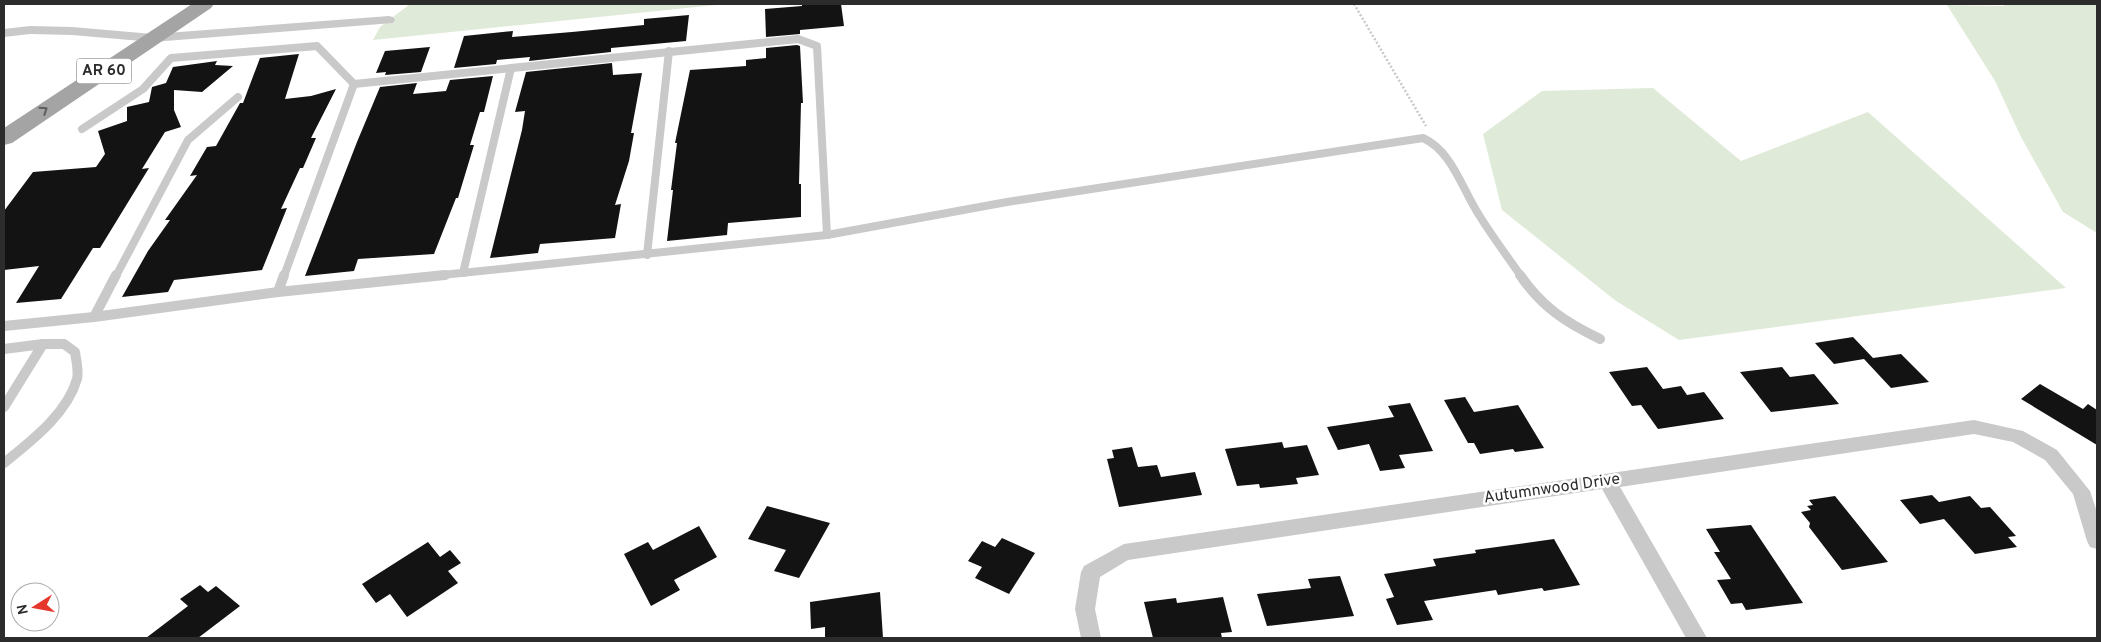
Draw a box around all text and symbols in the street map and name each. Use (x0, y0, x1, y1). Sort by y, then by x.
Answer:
road number: AR 60 (76, 58, 132, 84)
one-way arrow (39, 107, 48, 117)
street label: Autumnwood Drive (1483, 470, 1621, 508)
north arrow (10, 582, 60, 632)
text: N (14, 603, 33, 616)

